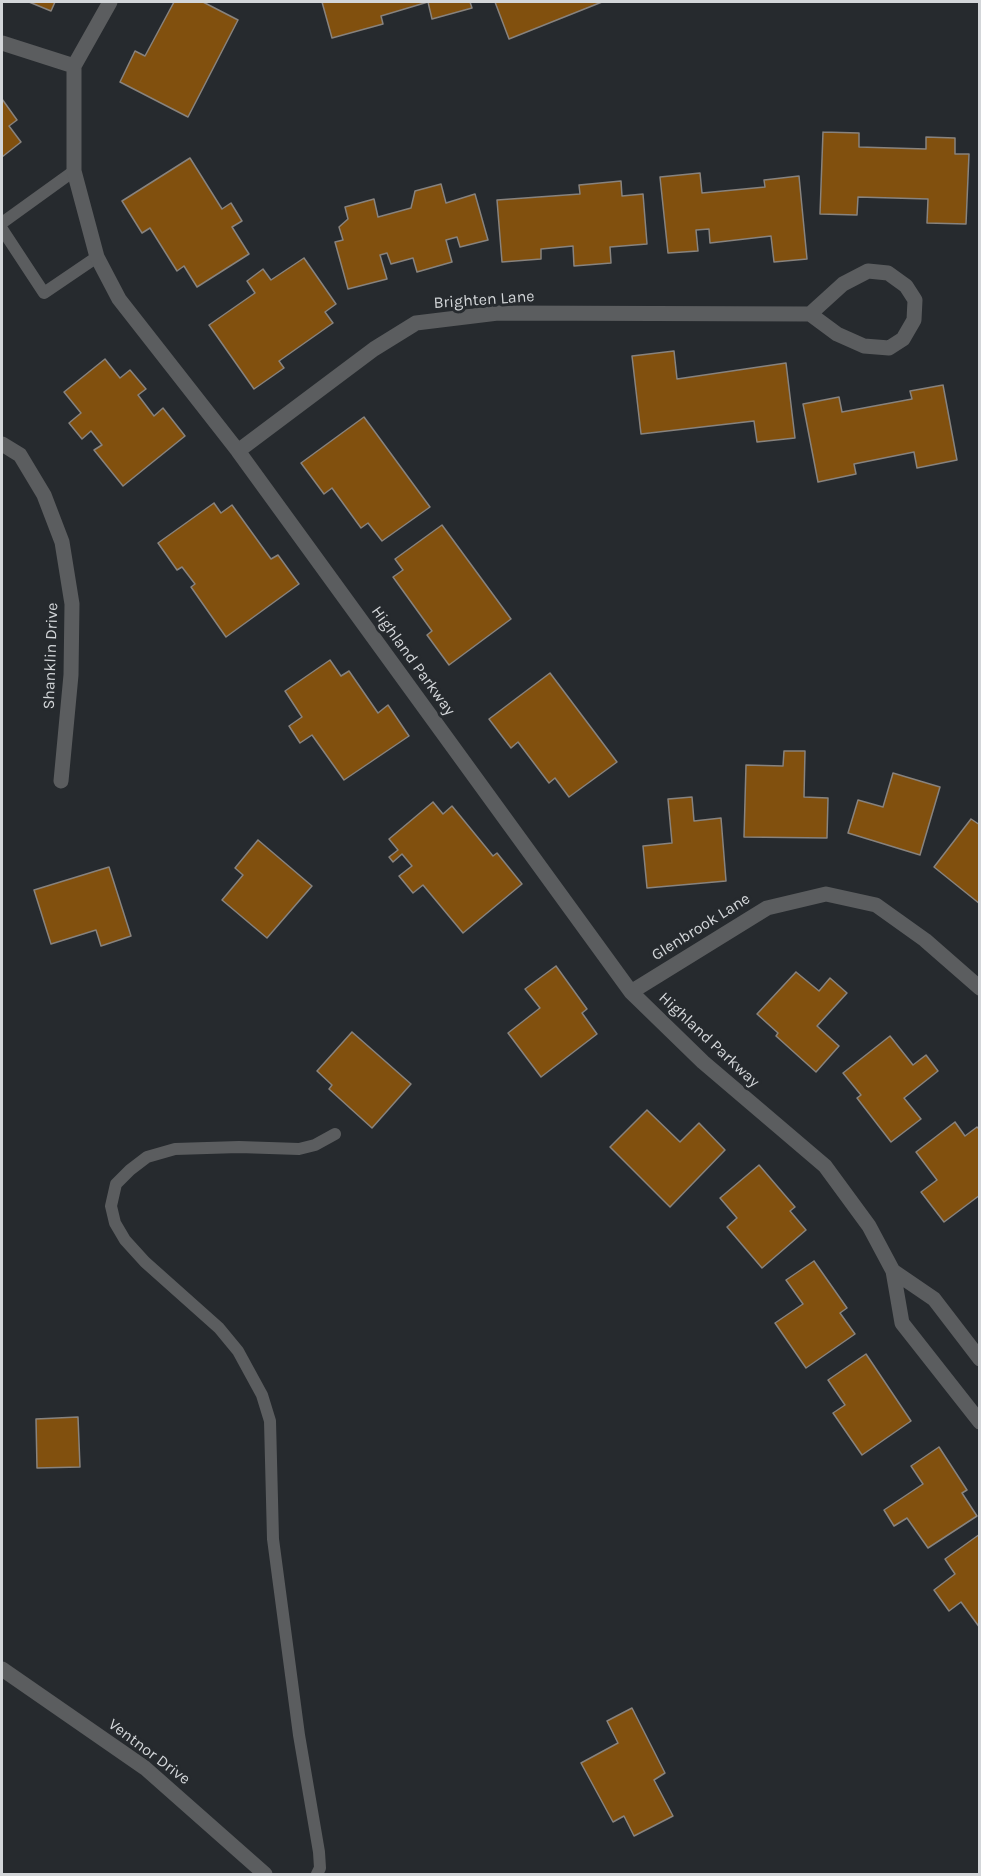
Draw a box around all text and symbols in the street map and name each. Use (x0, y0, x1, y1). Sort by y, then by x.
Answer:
street label: Brighten Lane (433, 287, 535, 313)
street label: Shanklin Drive (40, 602, 62, 710)
street label: Highland Parkway (367, 602, 459, 720)
street label: Glenbrook Lane (648, 889, 754, 965)
street label: Highland Parkway (655, 988, 763, 1092)
street label: Ventnor Drive (104, 1715, 194, 1789)

